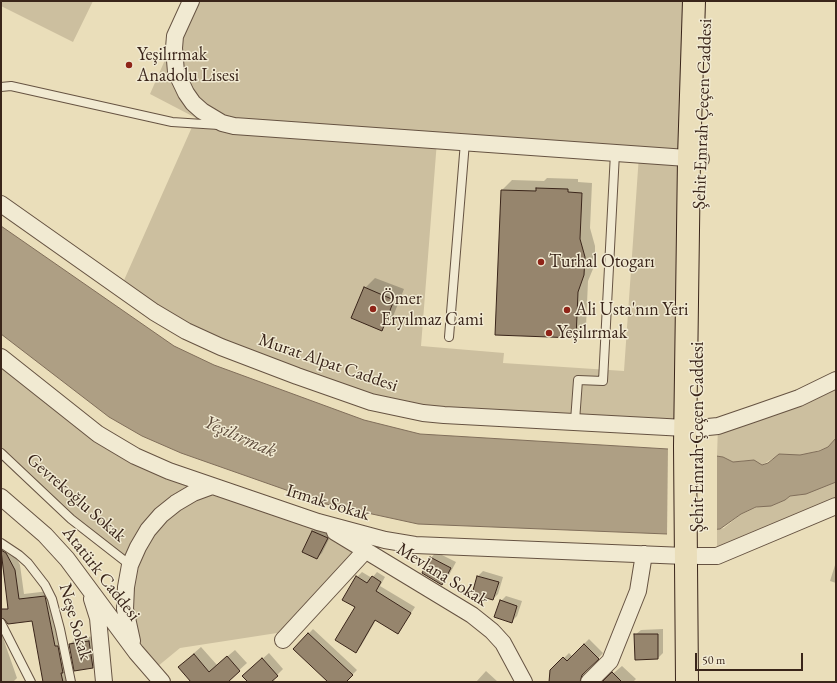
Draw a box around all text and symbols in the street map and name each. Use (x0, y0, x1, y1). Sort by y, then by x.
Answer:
street label: Şehit Emrah Çeçen Caddesi (689, 18, 717, 210)
place label: Yeşilırmak Anadolu Lisesi (137, 44, 239, 86)
marker: Yeşilırmak Anadolu Lisesi (124, 60, 134, 70)
place label: Turhal Otogarı (549, 251, 655, 273)
marker: Turhal Otogarı (536, 257, 546, 267)
place label: Ömer Eryılmaz Cami (381, 288, 483, 330)
place label: Ali Usta'nın Yeri (575, 299, 688, 321)
marker: Ömer Eryılmaz Cami (368, 304, 378, 314)
marker: Ali Usta'nın Yeri (562, 305, 572, 315)
place label: Yeşilırmak (557, 322, 627, 344)
marker: Yeşilırmak (544, 328, 554, 338)
street label: Murat Alpat Caddesi (256, 329, 400, 397)
street label: Şehit Emrah Çeçen Caddesi (687, 342, 709, 532)
water label: Yeşilırmak (200, 411, 280, 463)
street label: Gevrekoğlu Sokak (22, 449, 130, 547)
street label: Irmak Sokak (284, 480, 372, 526)
street label: Atatürk Caddesi (57, 522, 145, 626)
street label: Mevlana Sokak (392, 538, 492, 612)
street label: Neşe Sokak (54, 581, 96, 663)
scale bar (697, 645, 805, 671)
text: 50 m (702, 652, 725, 668)

